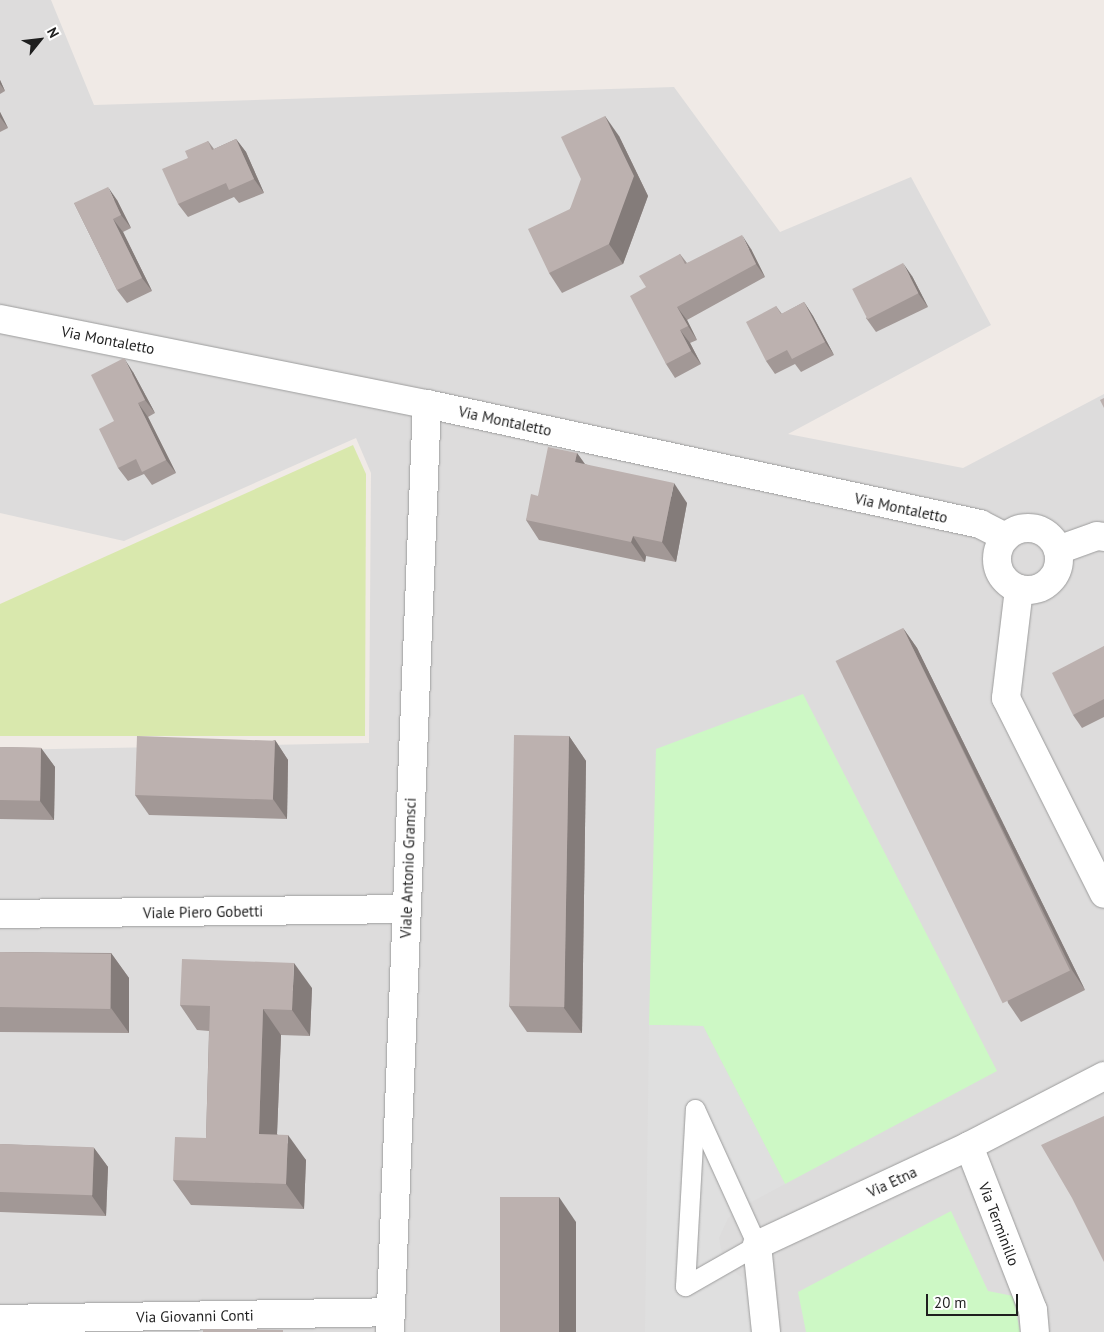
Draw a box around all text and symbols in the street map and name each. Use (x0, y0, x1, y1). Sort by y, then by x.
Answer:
north arrow (15, 15, 65, 65)
text: N (43, 24, 63, 41)
street label: Via Montaletto (60, 322, 156, 358)
street label: Via Montaletto (457, 402, 553, 440)
street label: Via Montaletto (853, 489, 949, 527)
street label: Viale Antonio Gramsci (397, 797, 419, 939)
street label: Viale Piero Gobetti (143, 902, 263, 922)
street label: Via Etna (864, 1163, 920, 1201)
street label: Via Terminillo (975, 1180, 1023, 1268)
scale bar (929, 1284, 1022, 1316)
text: 20 m (934, 1293, 967, 1312)
street label: Via Giovanni Conti (136, 1306, 254, 1326)

